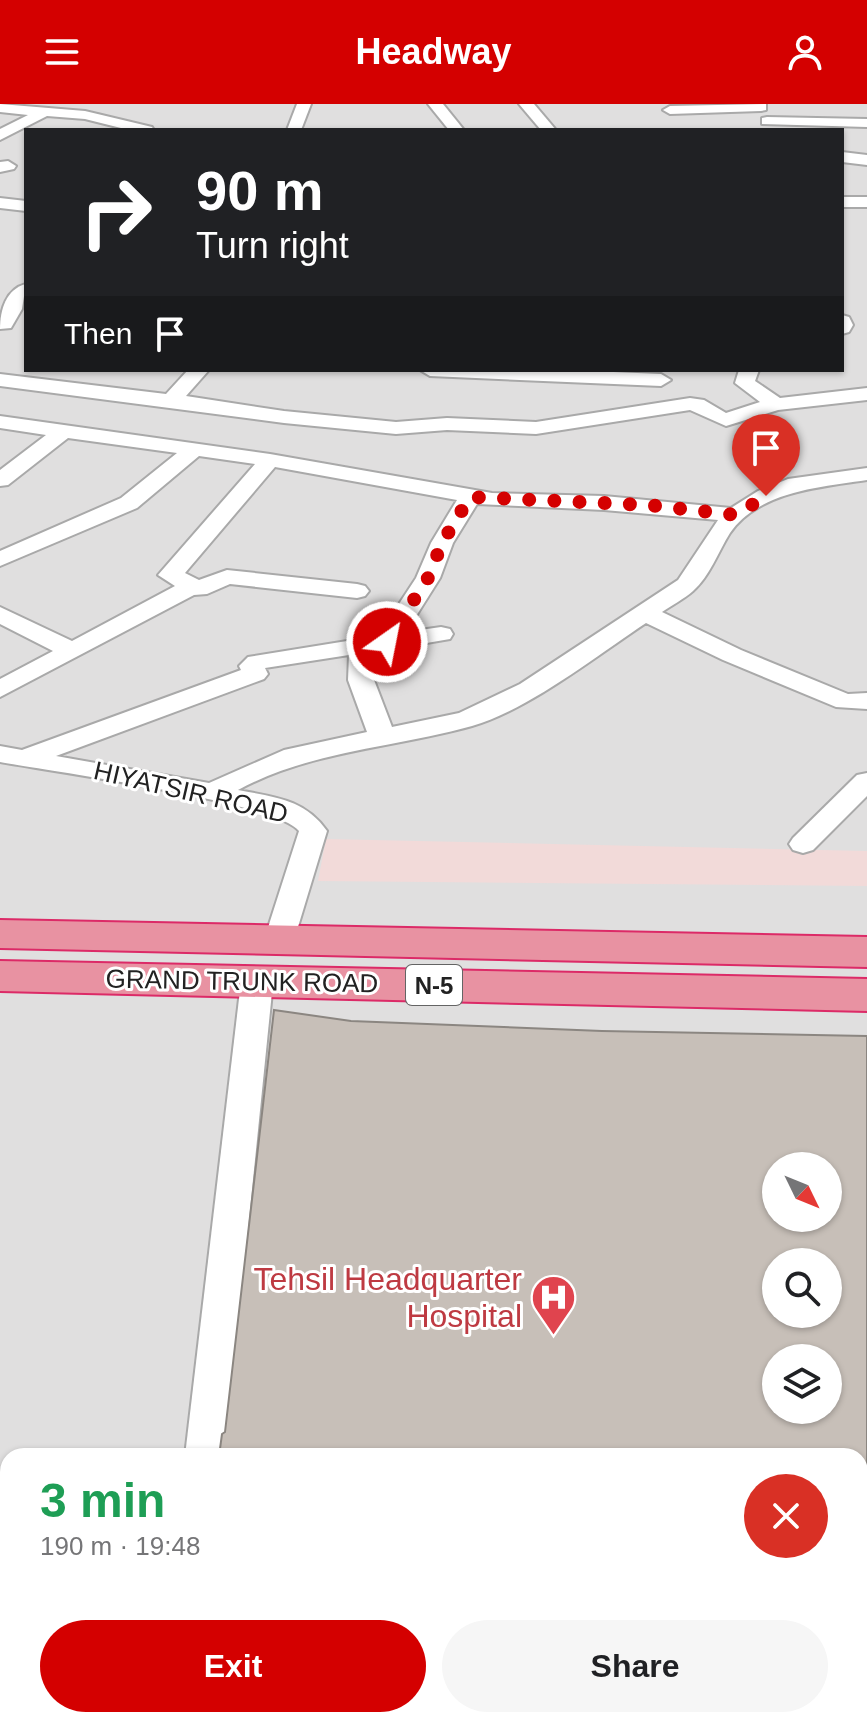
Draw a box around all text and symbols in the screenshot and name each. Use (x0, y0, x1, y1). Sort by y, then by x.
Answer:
icon: menu (40, 30, 84, 74)
icon: person (783, 30, 827, 74)
text: Headway (355, 31, 512, 72)
text: 90 m (196, 159, 324, 222)
icon: right (64, 160, 168, 264)
text: Turn right (196, 225, 349, 266)
icon: arrive (148, 312, 192, 356)
text: Then (64, 317, 132, 350)
pin (732, 414, 800, 496)
icon: arrive (744, 426, 788, 470)
position arrow (345, 600, 429, 684)
street label: HIYATSIR ROAD (91, 755, 291, 829)
street label: GRAND TRUNK ROAD (105, 964, 379, 998)
road number: N-5 (406, 965, 462, 1005)
north arrow (762, 1152, 842, 1232)
map controls (762, 1152, 842, 1424)
button: search (762, 1248, 842, 1328)
place label: Tehsil Headquarter Hospital (253, 1261, 522, 1334)
hospital icon: Tehsil Headquarter Hospital (529, 1273, 577, 1336)
button: layers (762, 1344, 842, 1424)
text: 3 min (40, 1474, 165, 1527)
button: close (744, 1474, 828, 1558)
text: 190 m · 19:48 (40, 1531, 200, 1561)
button: Exit (40, 1620, 426, 1712)
button: Share (442, 1620, 828, 1712)

